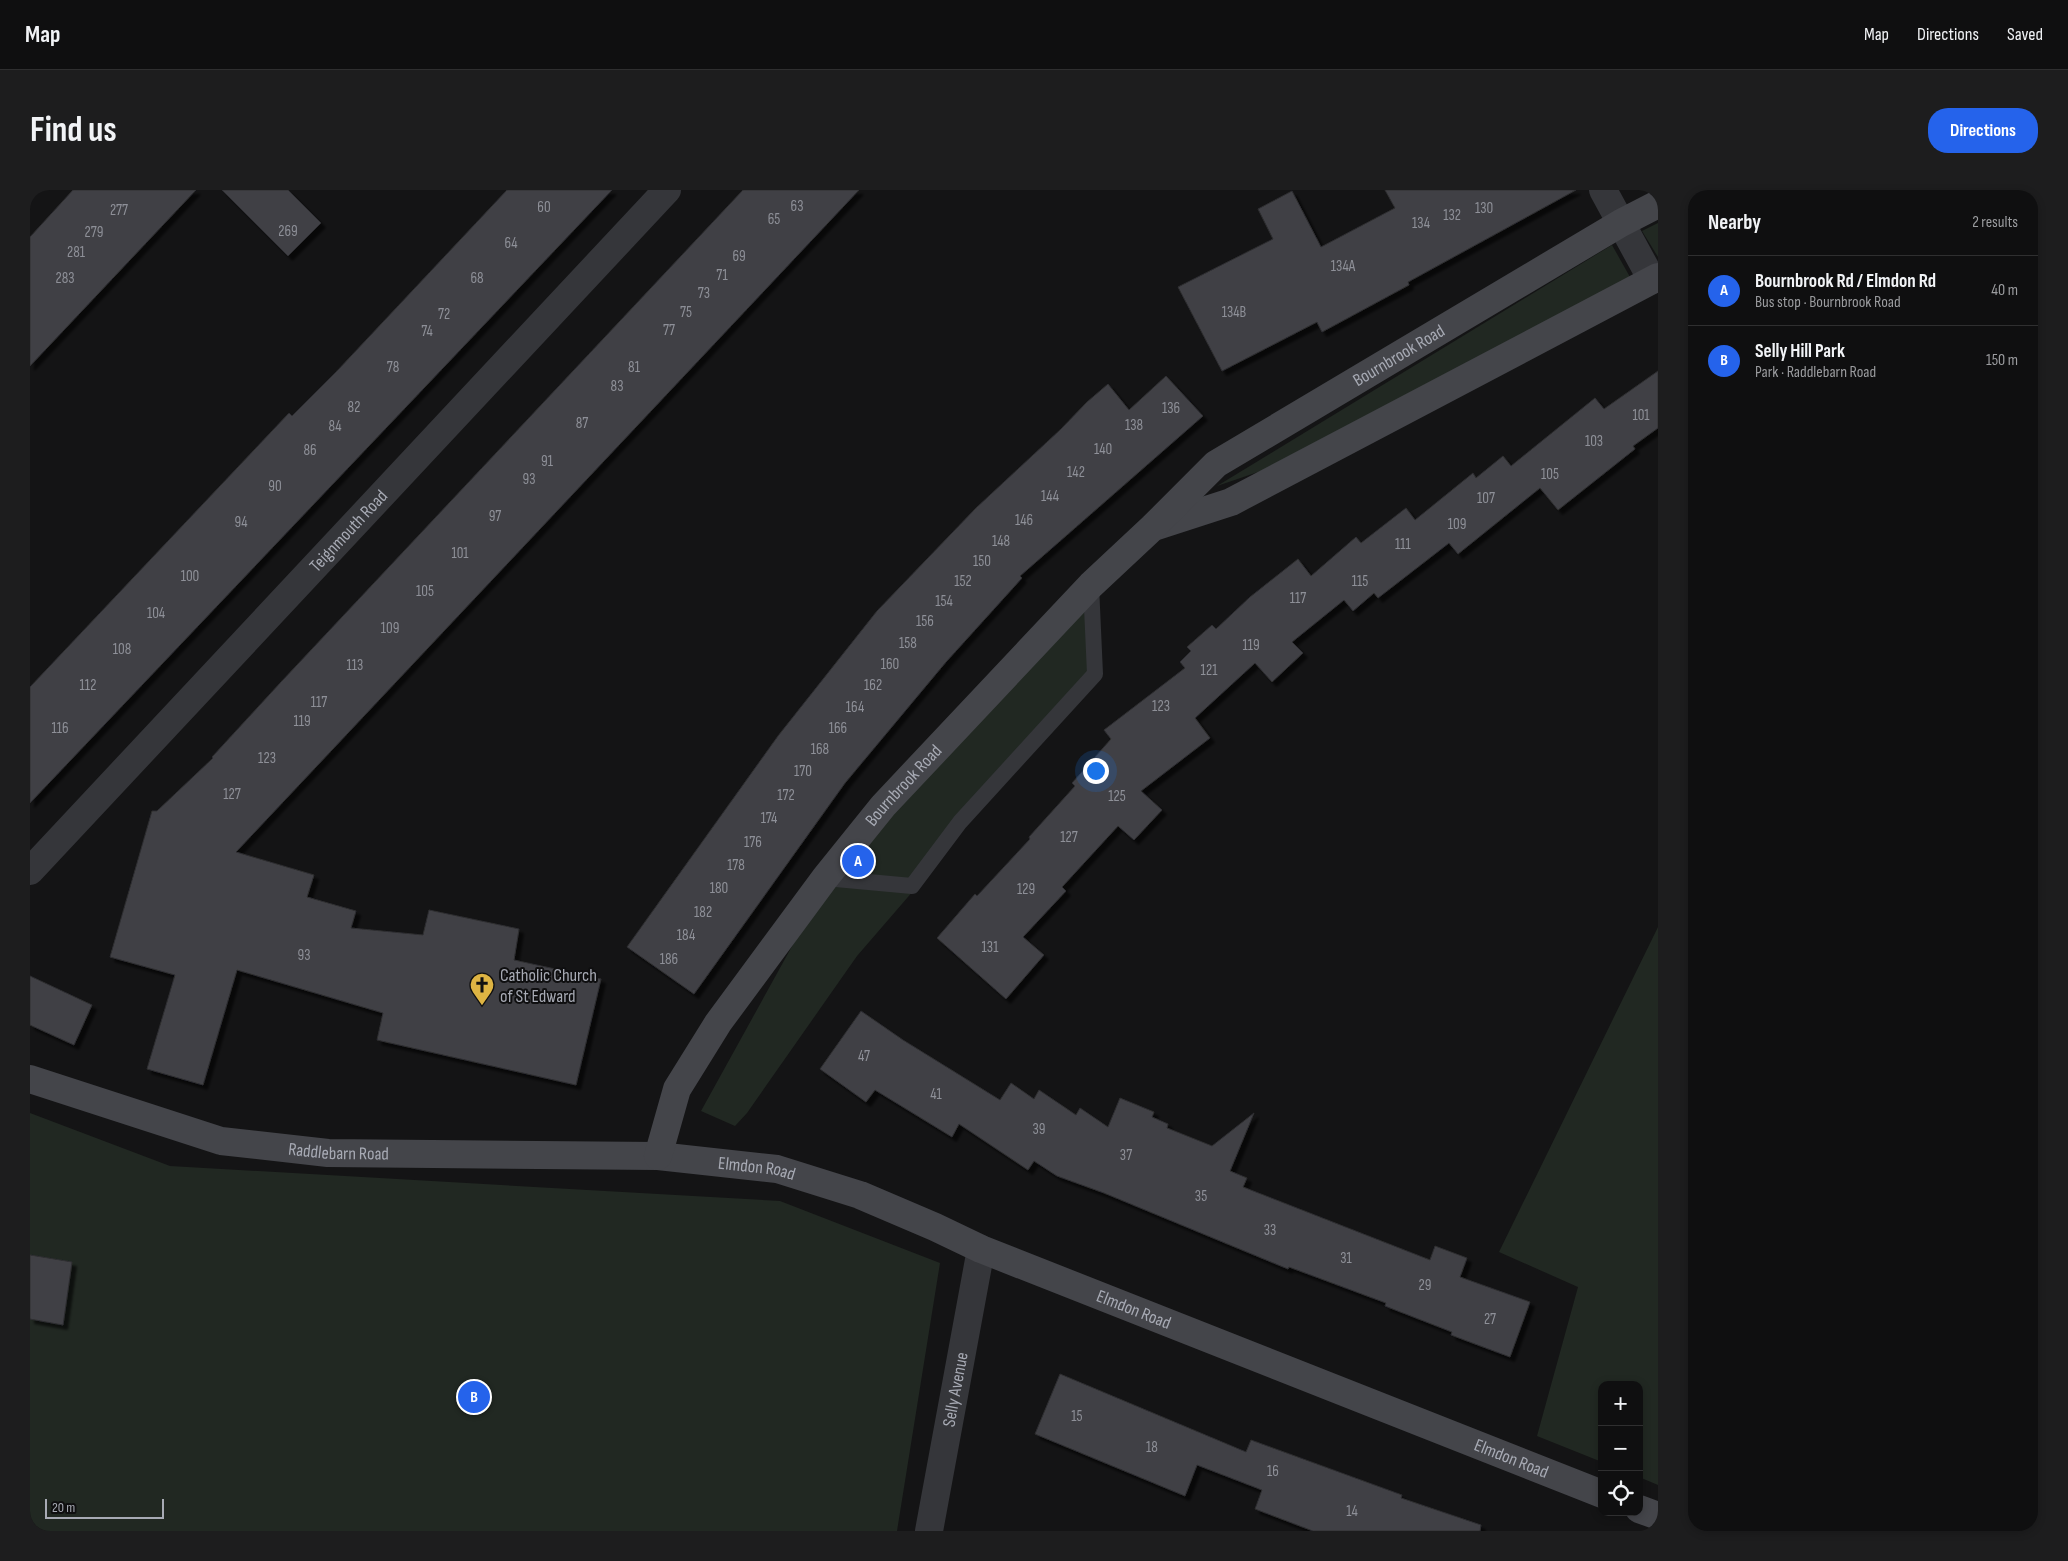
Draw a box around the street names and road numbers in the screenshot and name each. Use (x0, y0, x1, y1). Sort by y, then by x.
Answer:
street label: Bournbrook Road (1349, 320, 1449, 391)
street label: Teignmouth Road (305, 486, 392, 576)
street label: Bournbrook Road (861, 741, 946, 830)
street label: Raddlebarn Road (287, 1139, 389, 1165)
street label: Elmdon Road (717, 1153, 798, 1185)
street label: Elmdon Road (1094, 1286, 1174, 1334)
street label: Selly Avenue (938, 1350, 973, 1429)
street label: Elmdon Road (1471, 1435, 1551, 1483)

